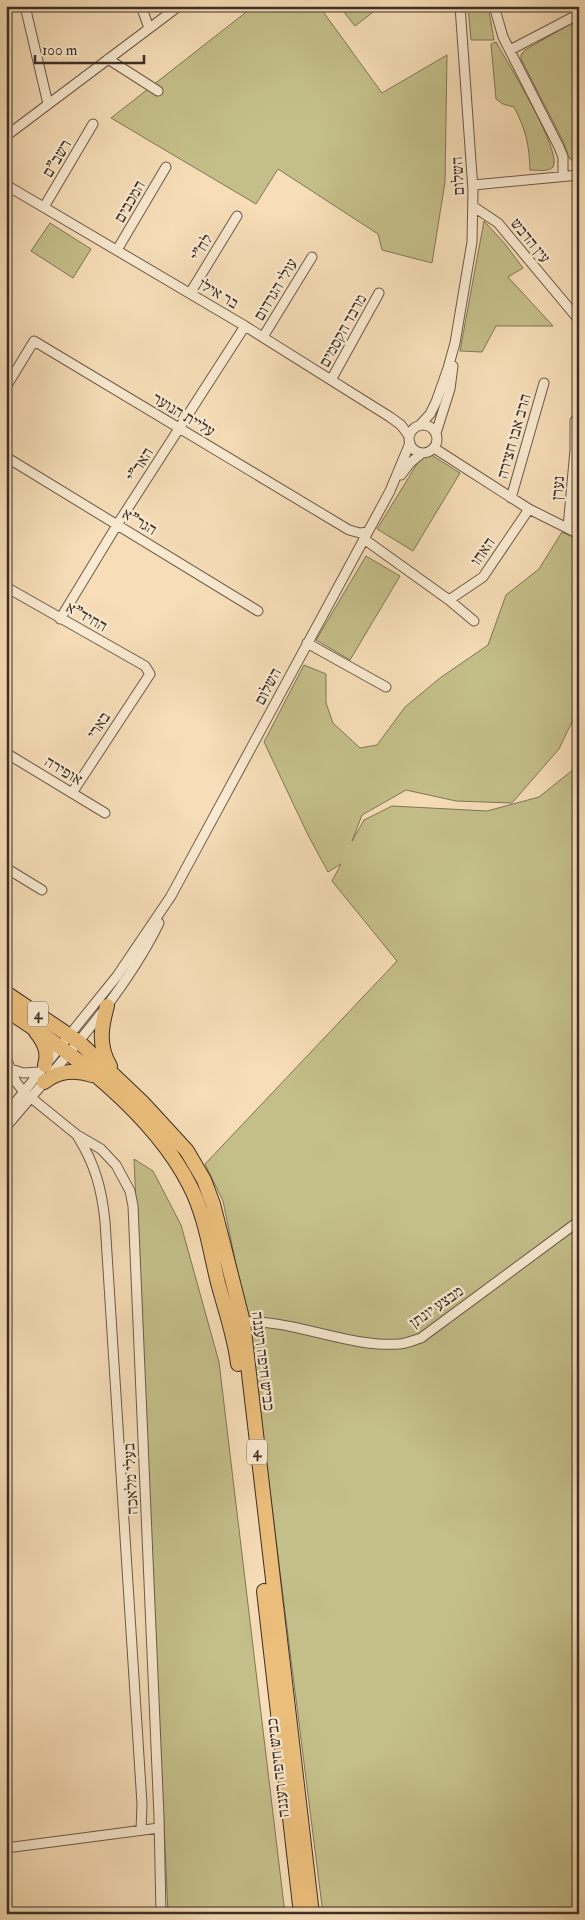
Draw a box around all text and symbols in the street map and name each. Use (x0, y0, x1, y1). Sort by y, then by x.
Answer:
scale bar (35, 32, 144, 64)
text: 100 m (42, 41, 78, 60)
street label: רשב"ם (38, 136, 76, 181)
street label: השלום (447, 156, 469, 196)
street label: המכבים (110, 177, 150, 226)
street label: עין הדבש (506, 214, 555, 268)
street label: לח"י (186, 230, 218, 265)
street label: עולי הגרדום (249, 254, 302, 324)
street label: בר אילן (195, 274, 242, 314)
street label: מרבד הקסמים (315, 290, 371, 371)
street label: עליית הנוער (148, 388, 219, 442)
street label: הרב אבו חצירה (492, 391, 536, 481)
street label: האר"י (122, 444, 158, 485)
street label: נערן (547, 475, 569, 501)
street label: הגר"א (118, 504, 160, 540)
street label: האחו (466, 534, 500, 570)
street label: החיד"א (62, 597, 111, 636)
street label: השלום (250, 665, 286, 708)
street label: בארי (83, 708, 115, 743)
street label: אופירה (41, 752, 86, 790)
road number: 4 (28, 1002, 48, 1026)
street label: מבצע יונתן (406, 1281, 467, 1333)
street label: כביש חיפה רעננה (247, 1310, 279, 1412)
road number: 4 (247, 1440, 267, 1464)
street label: בעלי מלאכה (119, 1442, 143, 1515)
street label: כביש חיפה רעננה (262, 1717, 294, 1819)

